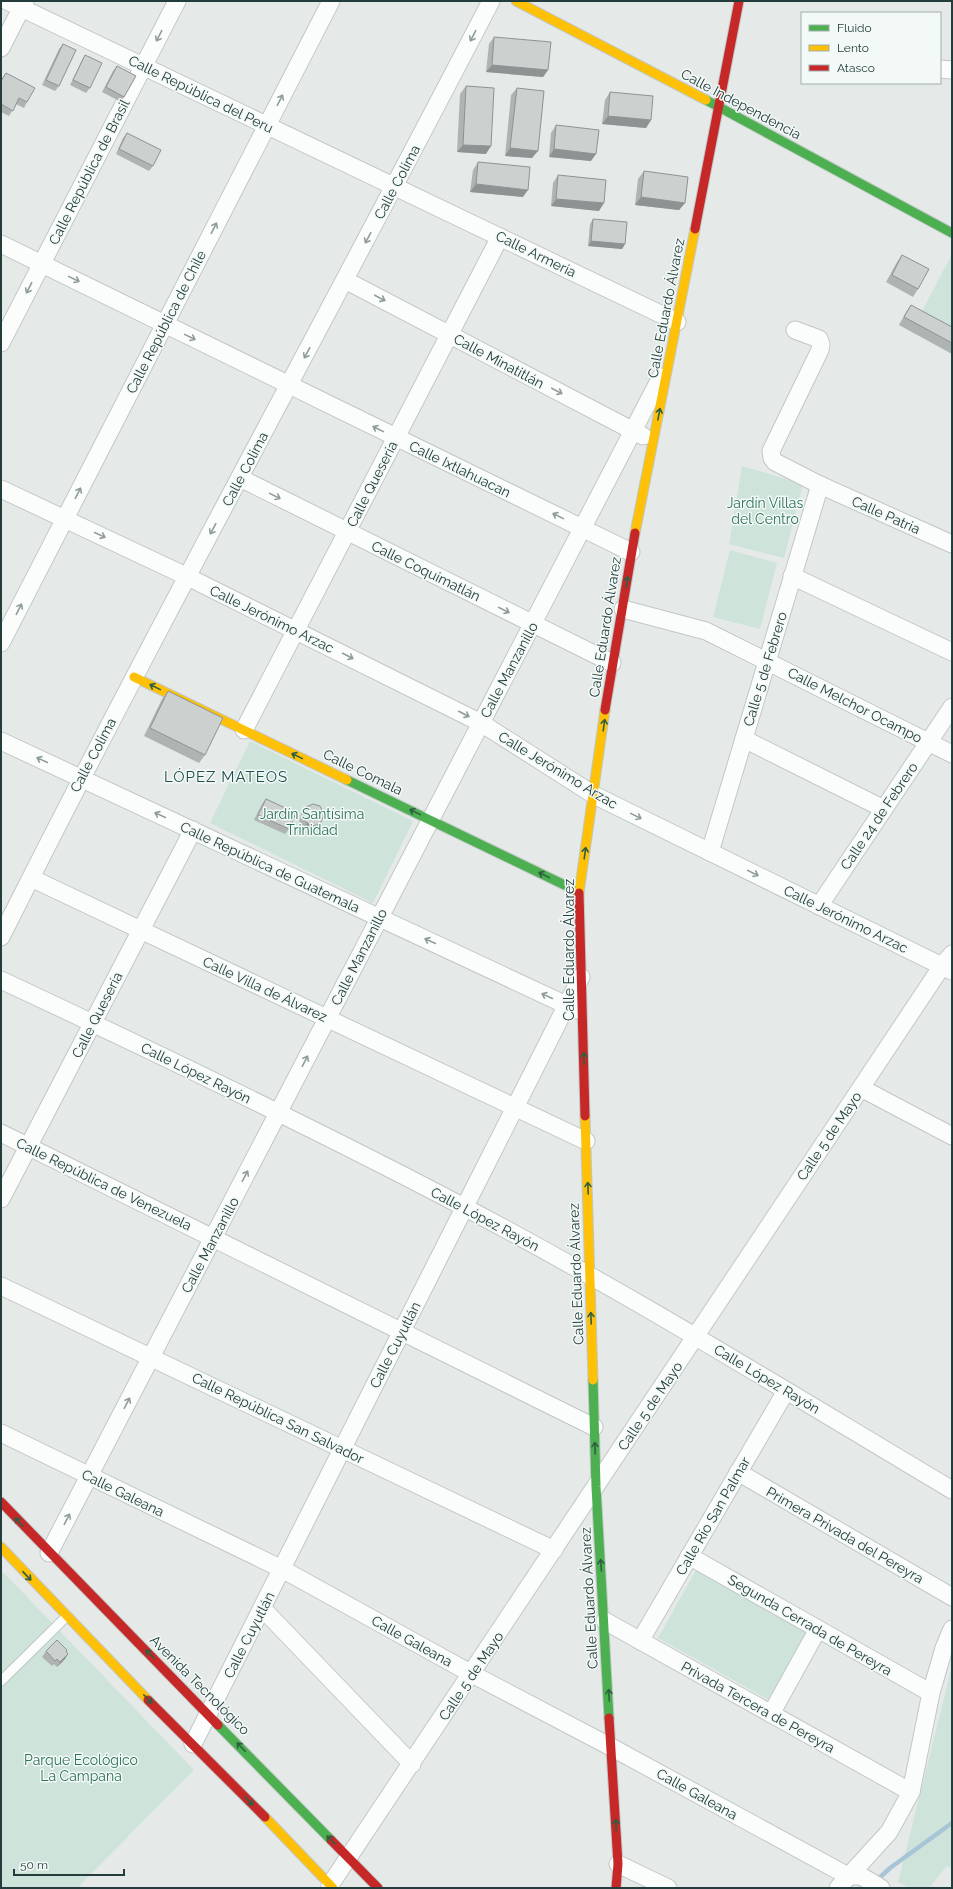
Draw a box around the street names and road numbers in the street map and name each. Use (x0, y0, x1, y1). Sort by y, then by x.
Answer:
street label: Calle República del Peru (126, 52, 276, 136)
street label: Calle Independencia (678, 66, 804, 142)
street label: Calle República de Brasil (45, 96, 133, 247)
street label: Calle Colima (371, 142, 423, 222)
street label: Calle Armeria (493, 228, 579, 280)
street label: Calle Eduardo Álvarez (644, 236, 687, 379)
street label: Calle República de Chile (123, 248, 209, 396)
street label: Calle Minatitlán (451, 331, 547, 391)
street label: Calle Colima (219, 429, 271, 509)
street label: Calle Quesería (343, 438, 401, 530)
street label: Calle Ixtlahuacan (407, 438, 513, 500)
street label: Calle Patria (849, 493, 923, 537)
street label: Calle Coquimatlán (369, 538, 483, 604)
street label: Calle Eduardo Álvarez (585, 555, 624, 698)
street label: Calle Jerónimo Arzac (207, 582, 337, 656)
street label: Calle 5 de Febrero (740, 610, 790, 728)
street label: Calle Manzanillo (477, 619, 541, 721)
street label: Calle Melchor Ocampo (785, 664, 925, 746)
street label: Calle Colima (67, 715, 119, 795)
street label: Calle Jerónimo Arzac (495, 728, 621, 812)
street label: Calle Comala (321, 746, 405, 798)
street label: Calle 24 de Febrero (837, 759, 921, 873)
street label: Calle República de Guatemala (178, 818, 362, 916)
street label: Calle Eduardo Álvarez (560, 879, 577, 1021)
street label: Calle Jerónimo Arzac (781, 882, 911, 956)
street label: Calle Manzanillo (328, 906, 390, 1008)
street label: Calle Villa de Álvarez (200, 952, 330, 1025)
street label: Calle Quesería (68, 969, 126, 1061)
street label: Calle López Rayón (138, 1039, 254, 1107)
street label: Calle 5 de Mayo (793, 1089, 865, 1183)
street label: Calle República de Venezuela (14, 1134, 194, 1234)
street label: Calle López Rayón (428, 1184, 542, 1254)
street label: Calle Manzanillo (178, 1194, 242, 1296)
street label: Calle Eduardo Álvarez (565, 1203, 586, 1345)
street label: Calle Cuyutlán (366, 1299, 424, 1391)
street label: Calle López Rayón (711, 1341, 823, 1417)
street label: Calle 5 de Mayo (614, 1359, 686, 1453)
street label: Calle República San Salvador (189, 1369, 367, 1467)
street label: Calle Río San Palmar (673, 1454, 753, 1578)
street label: Calle Galeana (79, 1466, 167, 1520)
street label: Primera Privada del Pereyra (764, 1483, 926, 1587)
street label: Calle Eduardo Álvarez (576, 1526, 601, 1669)
street label: Segunda Cerrada de Pereyra (725, 1571, 895, 1679)
street label: Calle Cuyutlán (220, 1589, 278, 1681)
street label: Calle Galeana (369, 1612, 455, 1670)
street label: Calle 5 de Mayo (435, 1629, 507, 1723)
street label: Avenida Tecnológico (147, 1632, 253, 1738)
street label: Privada Tercera de Pereyra (678, 1658, 838, 1756)
street label: Calle Galeana (654, 1765, 740, 1823)

